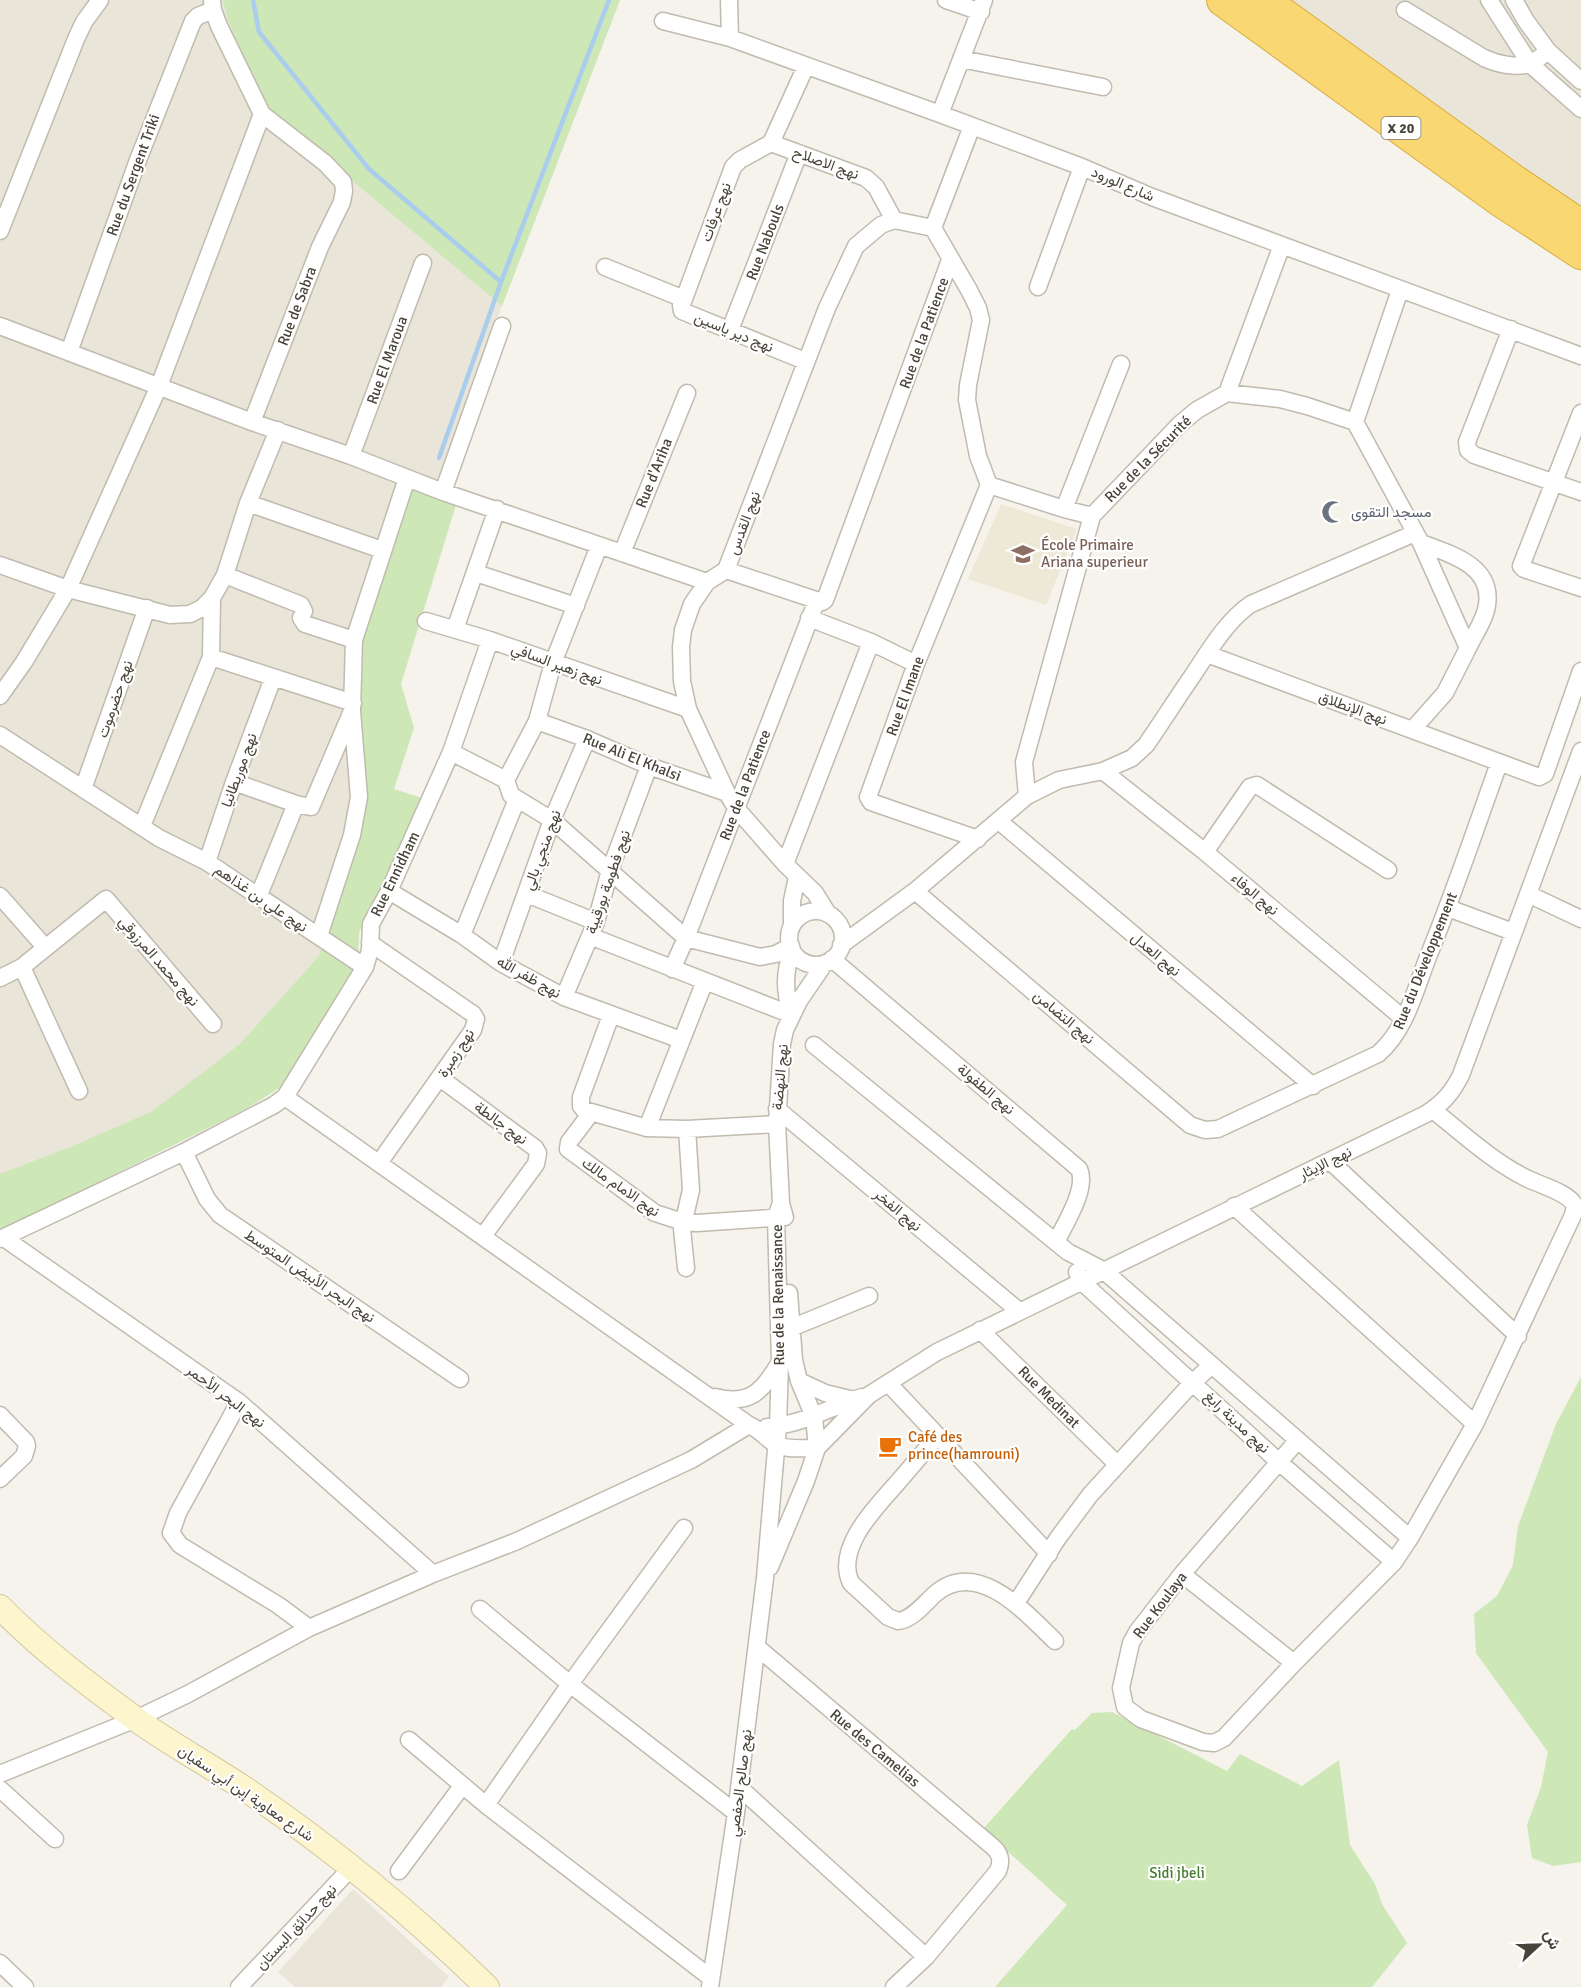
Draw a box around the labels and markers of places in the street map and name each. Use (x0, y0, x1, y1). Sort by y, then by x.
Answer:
mosque icon: مسجد التقوى (1320, 499, 1346, 525)
place label: مسجد التقوى (1351, 503, 1431, 522)
place label: École Primaire Ariana superieur (1041, 535, 1148, 571)
school or university icon: École Primaire Ariana superieur (1010, 541, 1036, 567)
place label: Café des prince(hamrouni) (908, 1428, 1020, 1463)
cafe icon: Café des prince(hamrouni) (877, 1433, 903, 1459)

